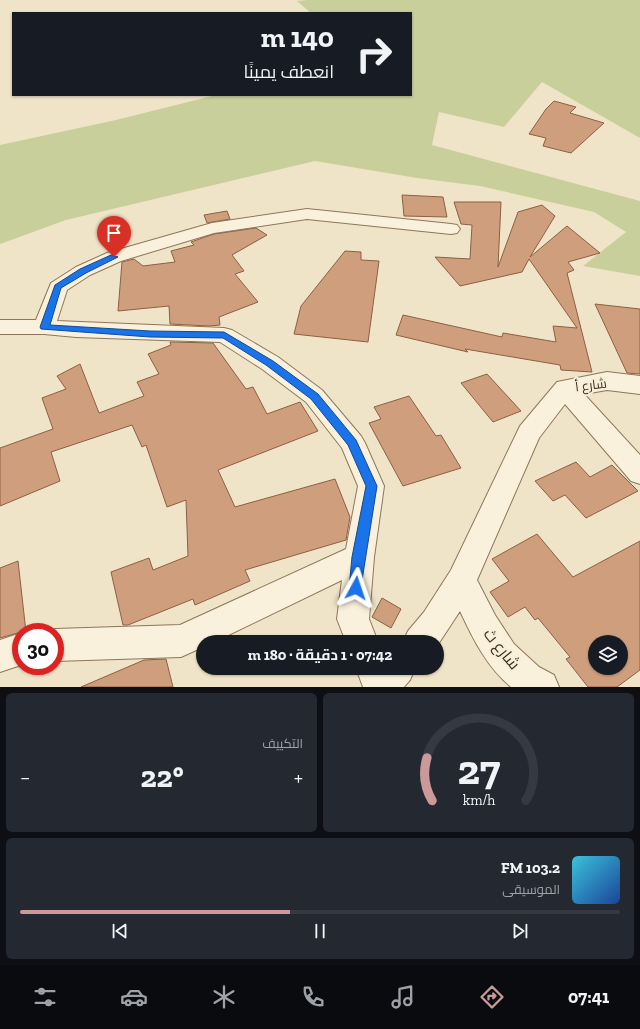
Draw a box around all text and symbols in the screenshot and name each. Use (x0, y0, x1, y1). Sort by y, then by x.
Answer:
text: 140 m (261, 21, 334, 54)
icon: right (348, 28, 400, 80)
text: انعطف يمينًا (243, 61, 334, 83)
pin (97, 216, 131, 257)
icon: arrive (103, 222, 125, 244)
street label: شارع أ (574, 375, 608, 395)
position arrow (335, 567, 377, 609)
speed limit sign: 30 (12, 623, 64, 675)
street label: شارع ث (478, 625, 524, 675)
map controls (588, 635, 628, 675)
button: layers (588, 635, 628, 675)
text: 07:42 · 1 دقيقة · 180 m (248, 646, 392, 664)
text: التكييف (262, 736, 303, 751)
text: 27 (457, 744, 500, 794)
text: 22° (140, 759, 184, 795)
text: − (20, 764, 30, 791)
text: + (294, 764, 303, 791)
text: km/h (462, 791, 495, 808)
text: 103.2 FM (501, 859, 560, 877)
text: الموسيقى (502, 882, 560, 897)
icon: previous (109, 920, 131, 942)
icon: pause (309, 920, 331, 942)
icon: next (509, 920, 531, 942)
icon: filters (31, 983, 59, 1011)
icon: car (120, 983, 148, 1011)
icon: climate (210, 983, 238, 1011)
icon: phone (299, 983, 327, 1011)
icon: music (389, 983, 417, 1011)
icon: directions (478, 983, 506, 1011)
text: 07:41 (568, 986, 609, 1008)

